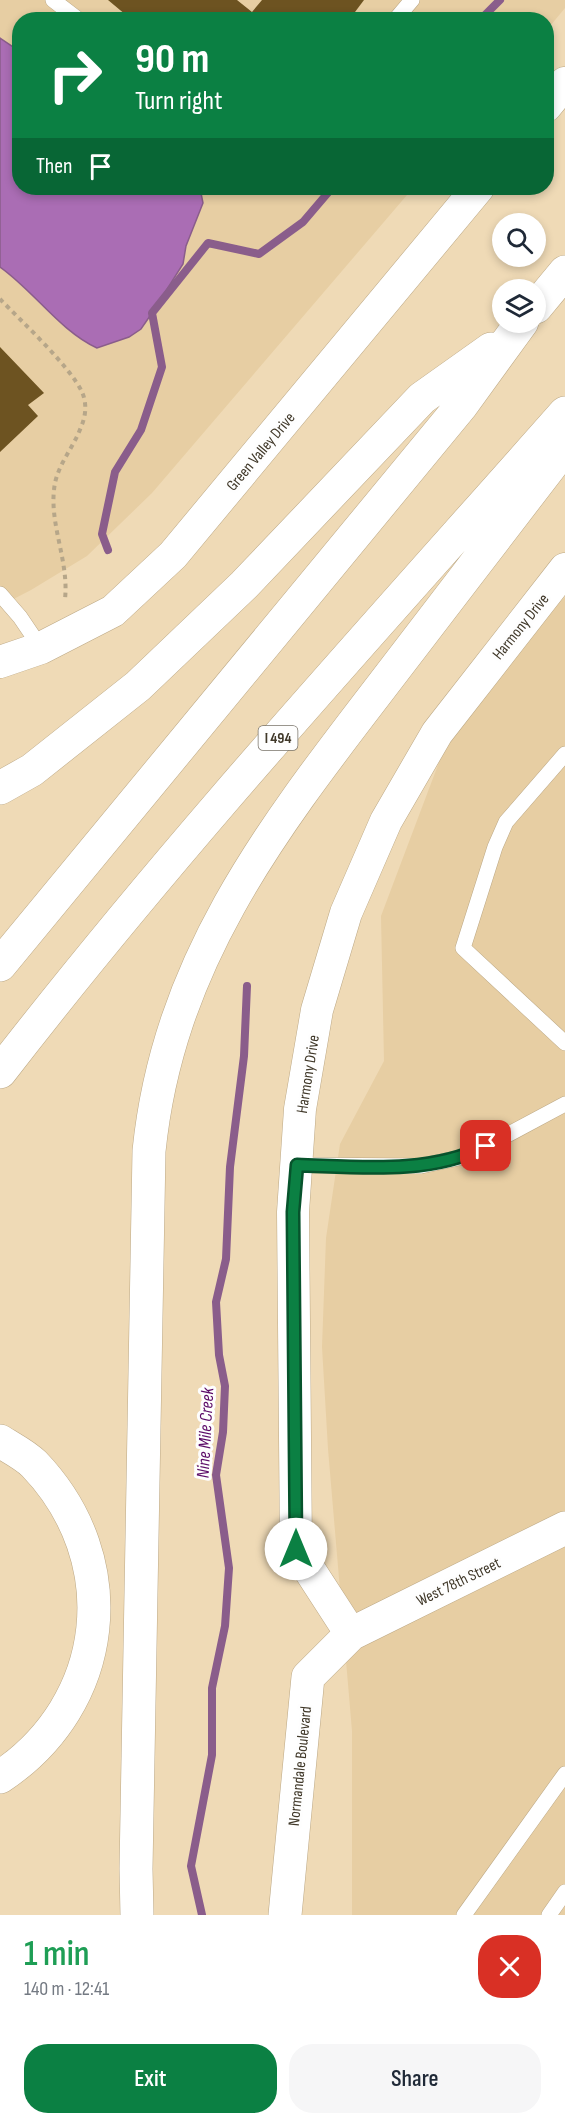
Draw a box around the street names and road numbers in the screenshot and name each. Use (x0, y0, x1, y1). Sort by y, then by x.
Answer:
street label: Green Valley Drive (223, 409, 299, 495)
street label: Harmony Drive (489, 590, 553, 664)
road number: I 494 (258, 726, 298, 750)
street label: Harmony Drive (293, 1034, 324, 1115)
street label: West 78th Street (414, 1554, 504, 1611)
street label: Normandale Boulevard (285, 1705, 316, 1827)

